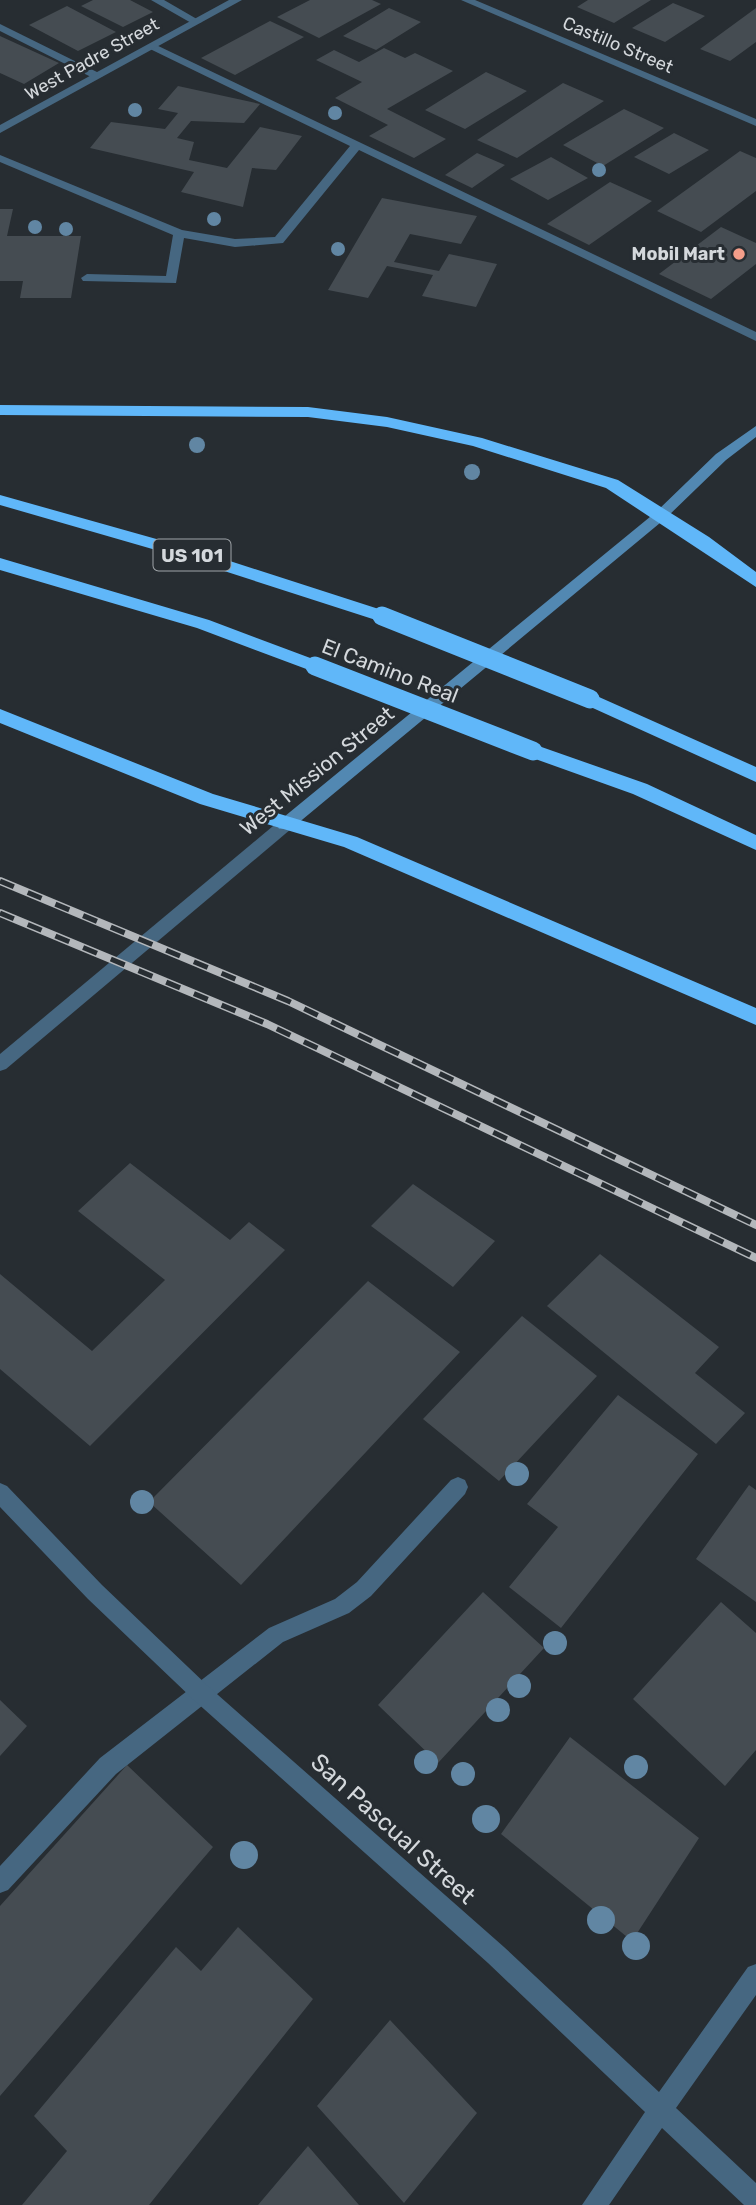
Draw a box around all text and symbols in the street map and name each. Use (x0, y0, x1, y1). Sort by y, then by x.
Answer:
street label: Castillo Street (559, 12, 677, 78)
street label: West Padre Street (21, 13, 163, 105)
place label: Mobil Mart (632, 243, 725, 265)
marker: Mobil Mart (731, 246, 747, 262)
road number: US 101 (154, 540, 230, 570)
street label: El Camino Real (318, 633, 462, 708)
street label: West Mission Street (235, 701, 399, 840)
street label: San Pascual Street (305, 1748, 481, 1910)

